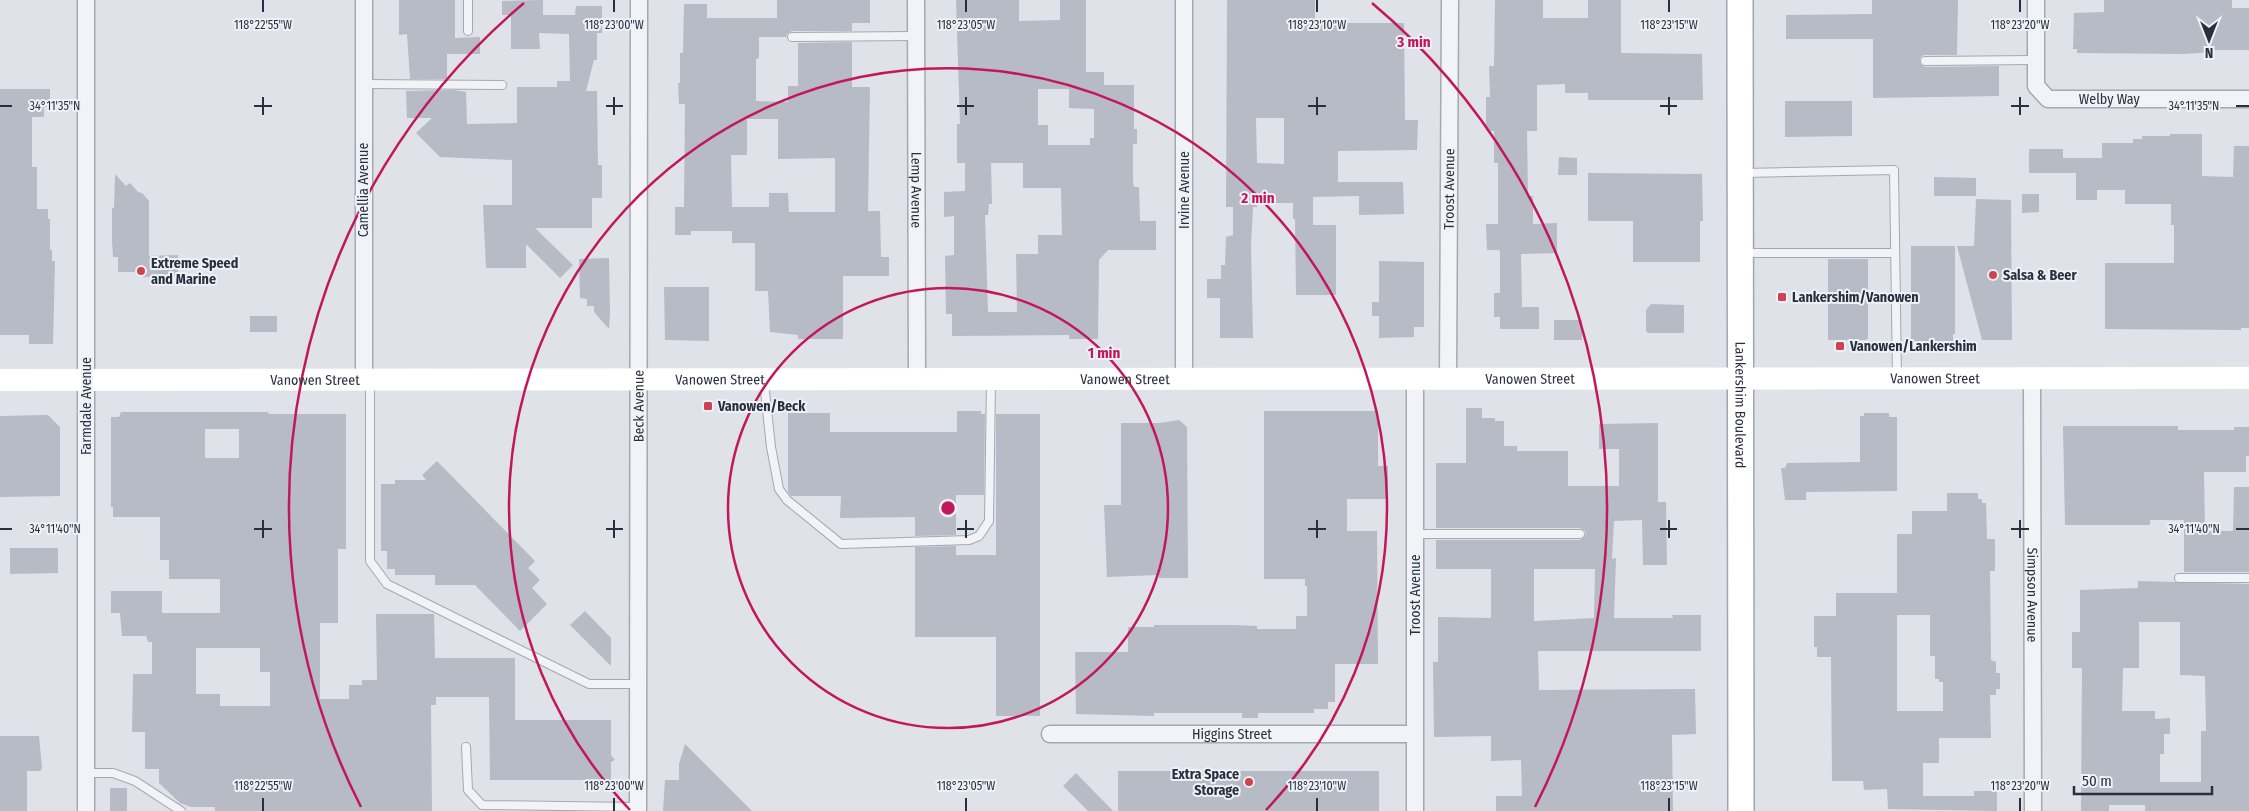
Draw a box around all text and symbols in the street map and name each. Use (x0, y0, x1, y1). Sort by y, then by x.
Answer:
north arrow (2184, 15, 2234, 65)
text: 118°22'55"W (234, 18, 292, 32)
text: 118°23'00"W (584, 18, 644, 32)
text: 118°23'05"W (937, 18, 995, 32)
text: 118°23'10"W (1288, 18, 1346, 32)
text: 118°23'15"W (1640, 18, 1698, 32)
text: 118°23'20"W (1991, 18, 2049, 32)
text: 3 min (1396, 33, 1431, 51)
text: N (2205, 44, 2213, 61)
street label: Welby Way (2079, 91, 2141, 108)
text: 34°11'35"N (30, 99, 80, 113)
text: 34°11'35"N (2169, 99, 2219, 113)
street label: Camellia Avenue (355, 143, 372, 237)
street label: Troost Avenue (1441, 148, 1458, 230)
street label: Irvine Avenue (1176, 151, 1193, 229)
street label: Lemp Avenue (907, 152, 925, 228)
text: 2 min (1240, 189, 1275, 207)
place label: Extreme Speed and Marine (151, 255, 238, 288)
marker: Extreme Speed and Marine (135, 265, 147, 277)
place label: Salsa & Beer (2003, 267, 2077, 284)
marker: Salsa & Beer (1987, 269, 1999, 281)
place label: Lankershim/Vanowen (1792, 289, 1919, 306)
marker: Lankershim/Vanowen (1776, 291, 1788, 303)
place label: Vanowen/Lankershim (1849, 338, 1977, 355)
marker: Vanowen/Lankershim (1834, 340, 1846, 352)
street label: Lankershim Boulevard (1731, 341, 1749, 469)
text: 1 min (1088, 344, 1120, 362)
street label: Farmdale Avenue (78, 357, 95, 455)
street label: Beck Avenue (630, 370, 648, 442)
street label: Vanowen Street (1890, 370, 1980, 387)
street label: Vanowen Street (675, 371, 765, 388)
street label: Vanowen Street (1080, 371, 1170, 388)
street label: Vanowen Street (1485, 371, 1575, 388)
street label: Vanowen Street (270, 372, 360, 389)
place label: Vanowen/Beck (717, 398, 806, 415)
marker: Vanowen/Beck (702, 400, 714, 412)
centre of rings (939, 499, 957, 517)
text: 34°11'40"N (29, 522, 81, 536)
text: 34°11'40"N (2168, 522, 2220, 536)
street label: Simpson Avenue (2023, 548, 2041, 643)
street label: Troost Avenue (1407, 554, 1424, 636)
street label: Higgins Street (1192, 726, 1272, 743)
scale bar (2074, 764, 2212, 796)
place label: Extra Space Storage (1172, 766, 1239, 799)
text: 50 m (2082, 772, 2112, 790)
marker: Extra Space Storage (1243, 776, 1255, 788)
text: 118°22'55"W (234, 779, 292, 793)
text: 118°23'00"W (584, 779, 644, 793)
text: 118°23'05"W (937, 779, 995, 793)
text: 118°23'10"W (1288, 779, 1346, 793)
text: 118°23'15"W (1640, 779, 1698, 793)
text: 118°23'20"W (1991, 779, 2049, 793)

